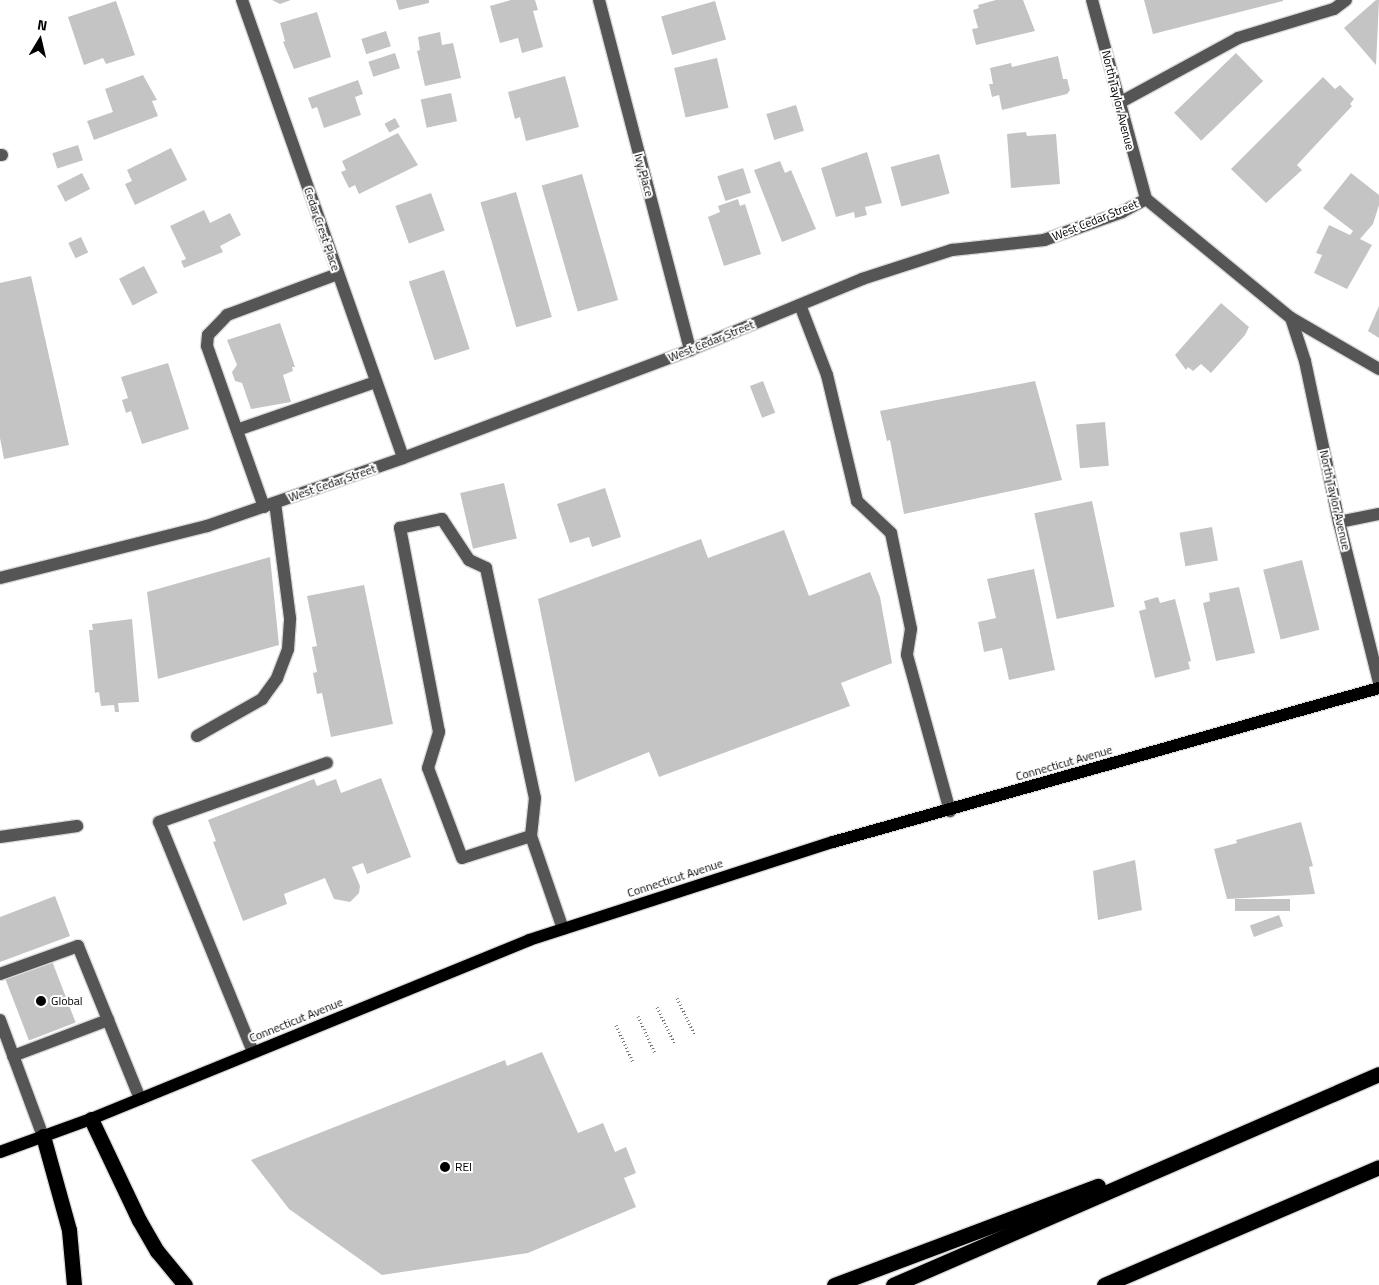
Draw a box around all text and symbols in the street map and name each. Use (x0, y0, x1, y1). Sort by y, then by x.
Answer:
text: N (36, 14, 49, 36)
north arrow (15, 15, 65, 65)
street label: North Taylor Avenue (1099, 49, 1137, 151)
street label: Ivy Place (631, 152, 657, 198)
street label: Cedar Crest Place (301, 185, 343, 273)
street label: West Cedar Street (1050, 196, 1140, 244)
street label: West Cedar Street (666, 317, 756, 365)
street label: North Taylor Avenue (1316, 449, 1354, 551)
street label: West Cedar Street (286, 461, 378, 505)
street label: Connecticut Avenue (1014, 742, 1114, 784)
street label: Connecticut Avenue (625, 856, 725, 900)
place label: Global (51, 994, 83, 1008)
marker: Global (35, 995, 47, 1007)
street label: Connecticut Avenue (247, 995, 345, 1045)
place label: REI (455, 1160, 472, 1174)
marker: REI (439, 1161, 451, 1173)

